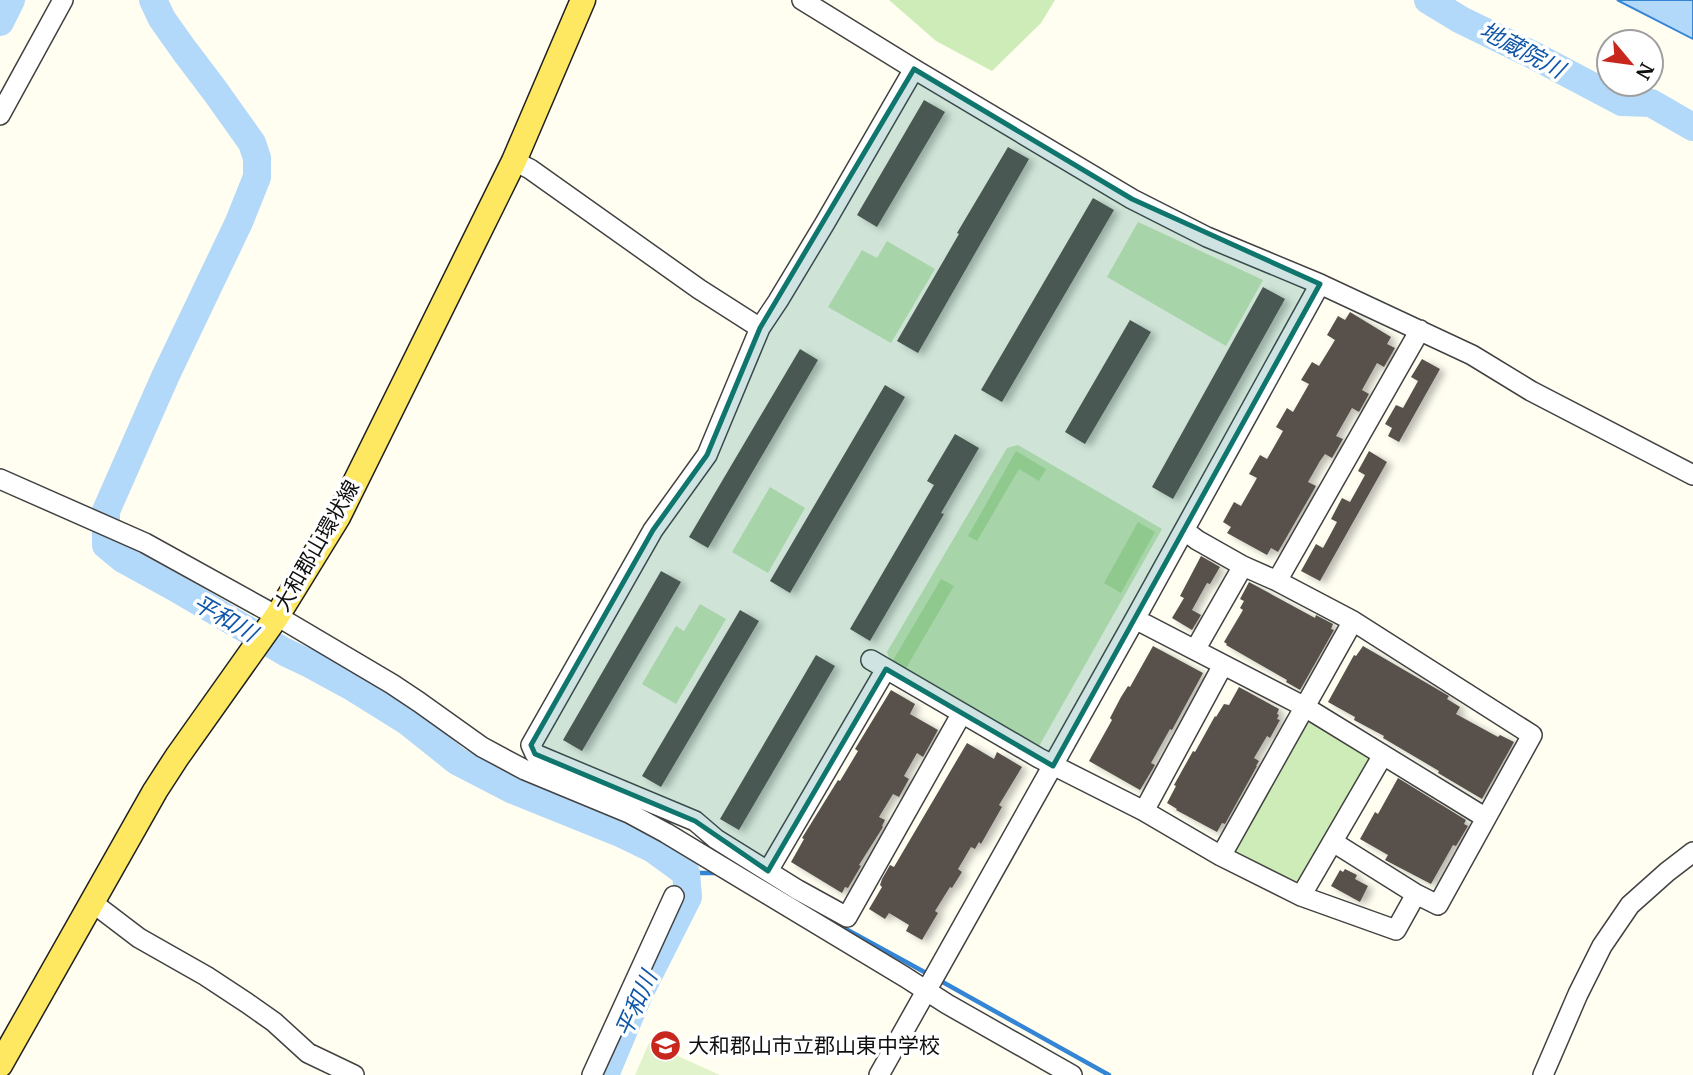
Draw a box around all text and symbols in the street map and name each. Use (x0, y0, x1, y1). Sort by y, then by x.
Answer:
water label: 地蔵院川 (1475, 15, 1572, 85)
north arrow (1595, 28, 1665, 98)
text: N (1631, 59, 1659, 84)
street label: 大和郡山環状線 (268, 475, 365, 616)
water label: 平和川 (188, 588, 265, 649)
water label: 平和川 (608, 964, 664, 1041)
school or university icon: 大和郡山市立郡山東中学校 (648, 1029, 682, 1063)
place label: 大和郡山市立郡山東中学校 (688, 1032, 940, 1059)

